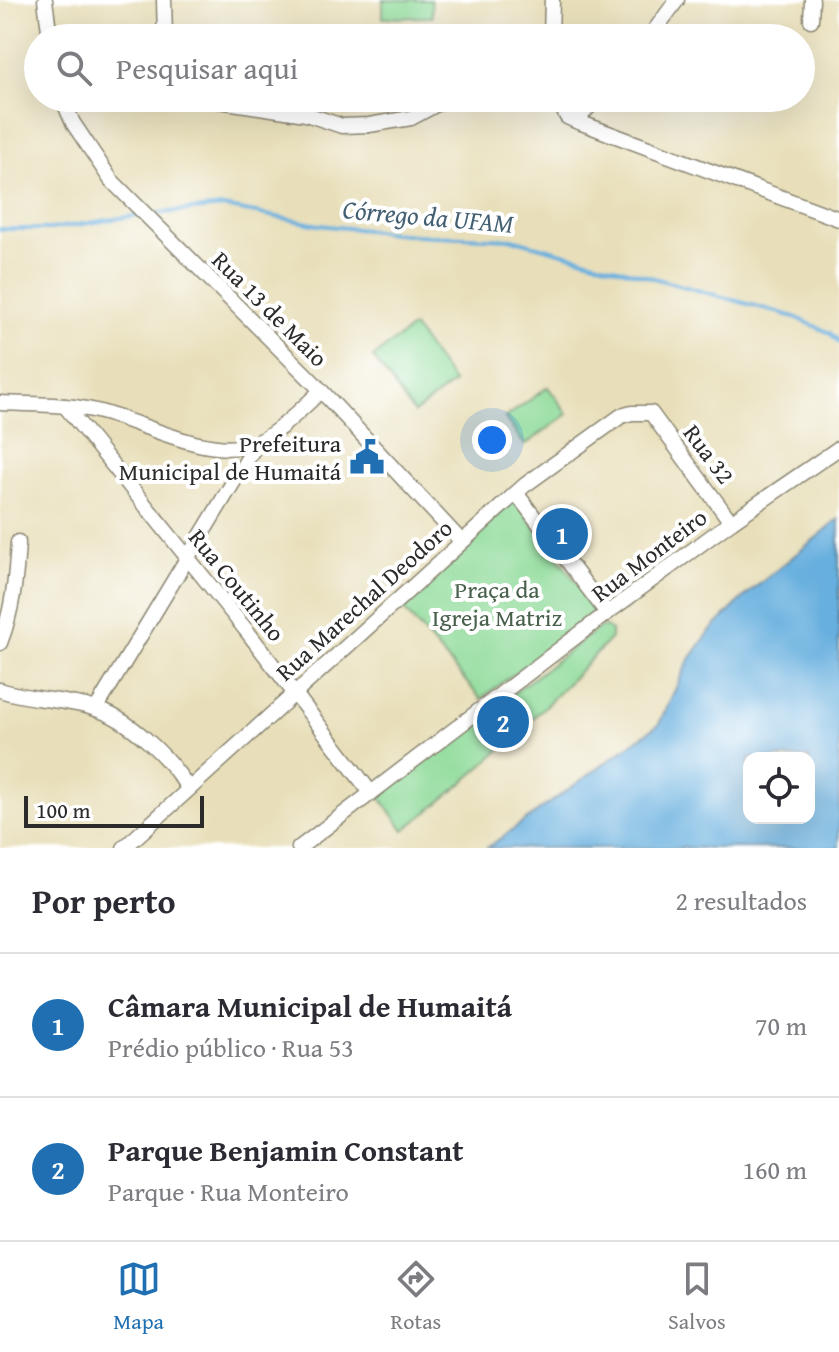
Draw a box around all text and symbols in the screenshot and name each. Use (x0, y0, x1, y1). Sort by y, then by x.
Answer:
search box (24, 24, 815, 112)
icon: search (52, 46, 96, 90)
text: Pesquisar aqui (116, 46, 298, 90)
water label: Córrego da UFAM (341, 189, 515, 243)
street label: Rua 13 de Maio (204, 243, 336, 375)
street label: Rua 32 (675, 417, 743, 491)
your location (472, 420, 512, 460)
place label: Prefeitura Municipal de Humaitá (119, 426, 342, 489)
public building icon: Prefeitura Municipal de Humaitá (348, 438, 386, 476)
street label: Rua Monteiro (584, 500, 714, 610)
pin: 1 (536, 504, 588, 564)
street label: Rua Marechal Deodoro (268, 511, 460, 689)
street label: Rua Coutinho (181, 521, 293, 649)
park label: Praça da Igreja Matriz (432, 572, 562, 635)
pin: 2 (477, 692, 529, 752)
map controls (743, 752, 815, 824)
button: locate (743, 752, 815, 824)
scale bar (24, 792, 204, 828)
text: 100 m (36, 794, 91, 826)
text: Por perto (32, 876, 176, 925)
text: 2 resultados (676, 881, 807, 920)
text: Câmara Municipal de Humaitá (108, 984, 512, 1028)
text: 1 (51, 1006, 65, 1045)
text: 70 m (755, 1006, 807, 1045)
text: Prédio público · Rua 53 (108, 1028, 354, 1067)
text: Parque Benjamin Constant (108, 1128, 464, 1172)
text: 2 (51, 1150, 65, 1189)
text: 160 m (742, 1150, 807, 1189)
text: Parque · Rua Monteiro (108, 1172, 349, 1211)
tab: Mapa (113, 1257, 164, 1337)
tab: Rotas (391, 1257, 441, 1337)
tab: Salvos (668, 1257, 726, 1337)

